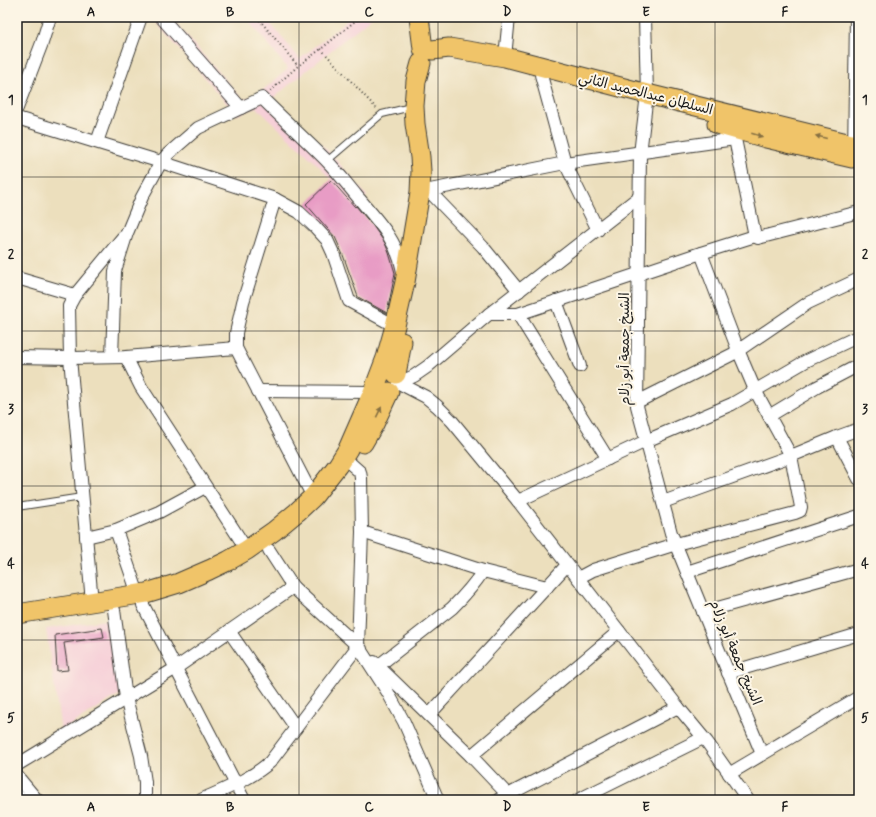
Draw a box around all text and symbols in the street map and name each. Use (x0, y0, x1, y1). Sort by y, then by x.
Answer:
text: A (87, 4, 95, 21)
text: B (226, 4, 235, 21)
text: C (364, 4, 374, 21)
text: D (503, 4, 512, 21)
text: E (642, 4, 650, 21)
text: F (782, 4, 789, 21)
street label: السلطان عبدالحميد الثاني (576, 69, 715, 122)
text: 1 (8, 92, 14, 109)
text: 1 (862, 92, 868, 109)
one-way arrow (751, 132, 763, 138)
one-way arrow (815, 133, 827, 139)
text: 2 (8, 246, 15, 263)
text: 2 (862, 246, 869, 263)
street label: الشيخ جمعة أبو زلام (616, 292, 636, 406)
text: 3 (8, 401, 14, 418)
text: 3 (862, 401, 868, 418)
one-way arrow (376, 406, 382, 417)
text: 4 (7, 556, 15, 573)
text: 4 (861, 556, 869, 573)
street label: الشيخ جمعة أبو زلام (703, 597, 765, 709)
text: 5 (7, 710, 15, 727)
text: 5 (861, 710, 869, 727)
text: A (87, 799, 95, 816)
text: B (226, 799, 235, 816)
text: C (364, 799, 374, 816)
text: D (503, 799, 512, 816)
text: E (642, 799, 650, 816)
text: F (782, 799, 789, 816)

